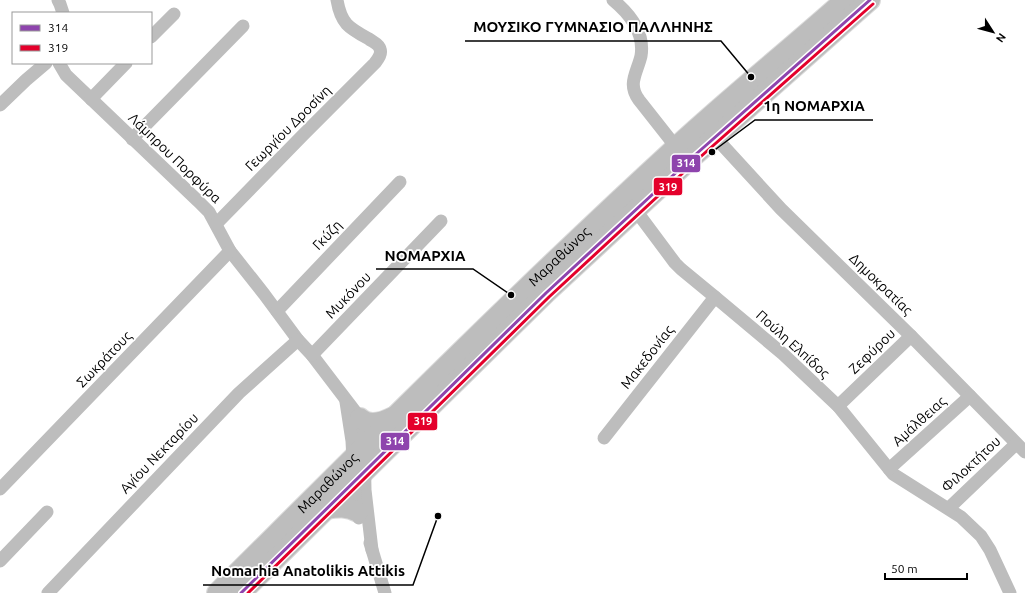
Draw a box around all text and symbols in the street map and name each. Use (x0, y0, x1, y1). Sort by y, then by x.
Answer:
legend (12, 12, 152, 64)
north arrow (973, 12, 1013, 52)
callout: ΜΟΥΣΙΚΟ ΓΥΜΝΑΣΙΟ ΠΑΛΛΗΝΗΣ (465, 14, 721, 41)
text: ΜΟΥΣΙΚΟ ΓΥΜΝΑΣΙΟ ΠΑΛΛΗΝΗΣ (473, 18, 713, 35)
text: 314 (48, 21, 69, 34)
text: N (994, 31, 1008, 45)
text: 319 (48, 41, 68, 54)
street label: Γεωργίου Δροσίνη (242, 82, 334, 174)
callout: 1η ΝΟΜΑΡΧΙΑ (755, 93, 873, 120)
text: 1η ΝΟΜΑΡΧΙΑ (763, 97, 865, 114)
street label: Λάμπρου Πορφύρα (125, 110, 225, 207)
line badge: 314 (671, 154, 701, 173)
text: 314 (677, 157, 695, 169)
line badge: 319 (653, 177, 683, 196)
text: 319 (659, 181, 677, 193)
street label: Γκύζη (309, 217, 345, 253)
street label: Μαραθώνος (525, 223, 594, 289)
callout: ΝΟΜΑΡΧΙΑ (376, 242, 473, 269)
text: ΝΟΜΑΡΧΙΑ (385, 247, 466, 264)
street label: Δημοκρατίας (846, 250, 916, 318)
street label: Μυκόνου (322, 269, 374, 321)
street label: Πούλη Ελπίδος (753, 307, 833, 382)
street label: Μακεδονίας (617, 322, 677, 392)
street label: Ζεφύρου (846, 325, 898, 377)
street label: Σωκράτους (73, 327, 135, 390)
street label: Αμάλθειας (889, 392, 949, 449)
street label: Αγίου Νεκταρίου (117, 410, 201, 496)
line badge: 319 (407, 412, 438, 431)
text: 319 (414, 415, 432, 427)
line badge: 314 (380, 432, 410, 451)
street label: Φιλοκτήτου (938, 433, 1004, 495)
text: 314 (386, 435, 404, 447)
street label: Μαραθώνος (294, 449, 362, 516)
scale bar (885, 555, 967, 581)
callout: Nomarhia Anatolikis Attikis (203, 558, 413, 585)
text: Nomarhia Anatolikis Attikis (211, 562, 405, 579)
text: 50 m (891, 562, 918, 575)

